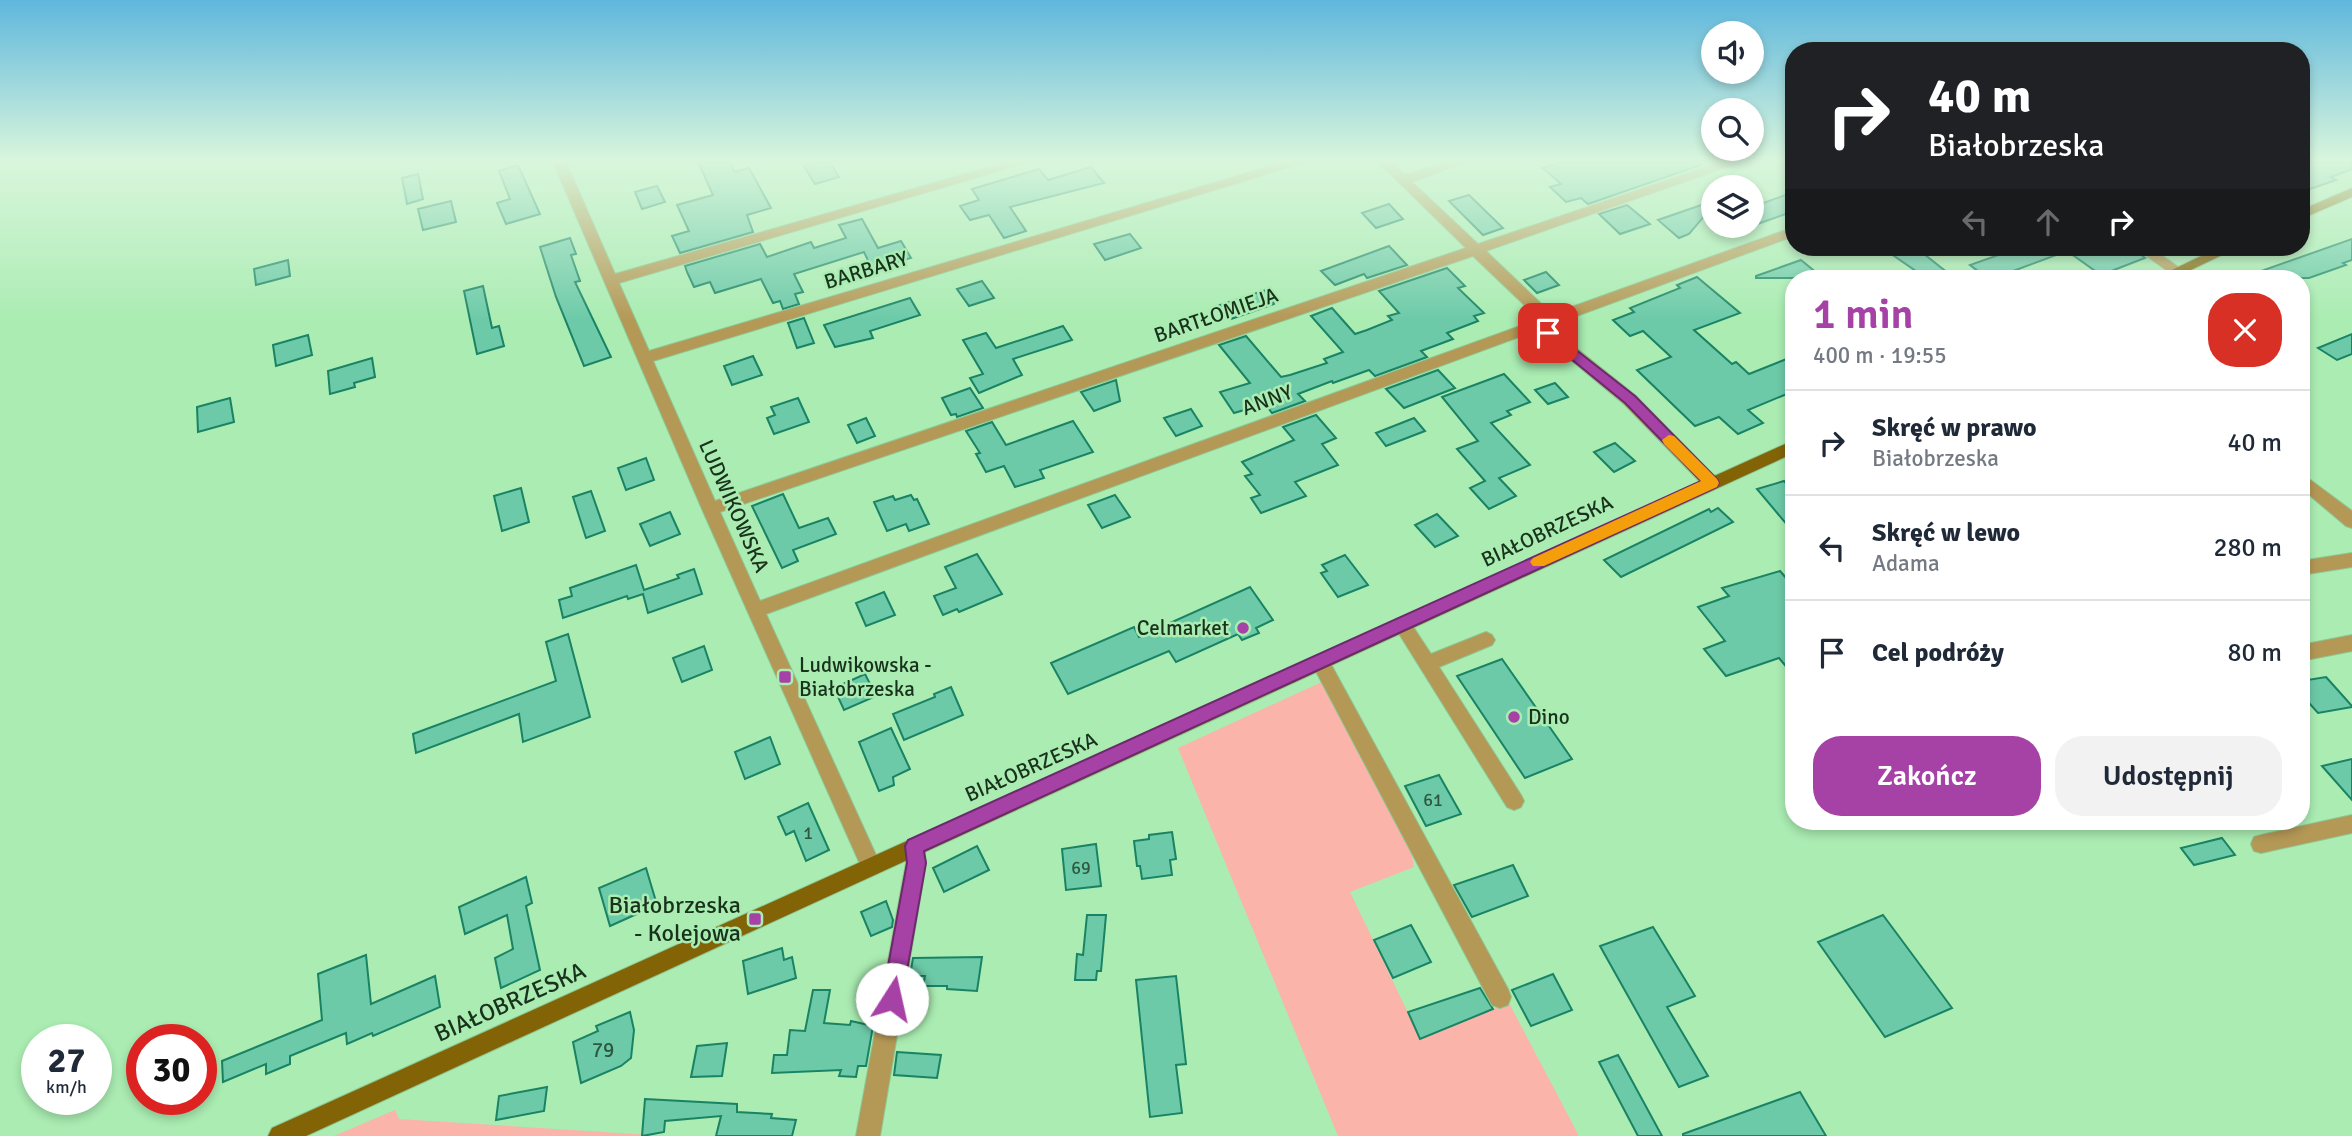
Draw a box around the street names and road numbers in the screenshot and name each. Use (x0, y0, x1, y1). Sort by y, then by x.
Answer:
street label: BARBARY (821, 245, 912, 295)
street label: BARTŁOMIEJA (1151, 282, 1282, 348)
street label: ANNY (1238, 379, 1296, 421)
street label: LUDWIKOWSKA (693, 436, 775, 577)
street label: BIAŁOBRZESKA (1477, 489, 1617, 573)
street label: BIAŁOBRZESKA (961, 726, 1101, 808)
street label: BIAŁOBRZESKA (430, 955, 591, 1049)

